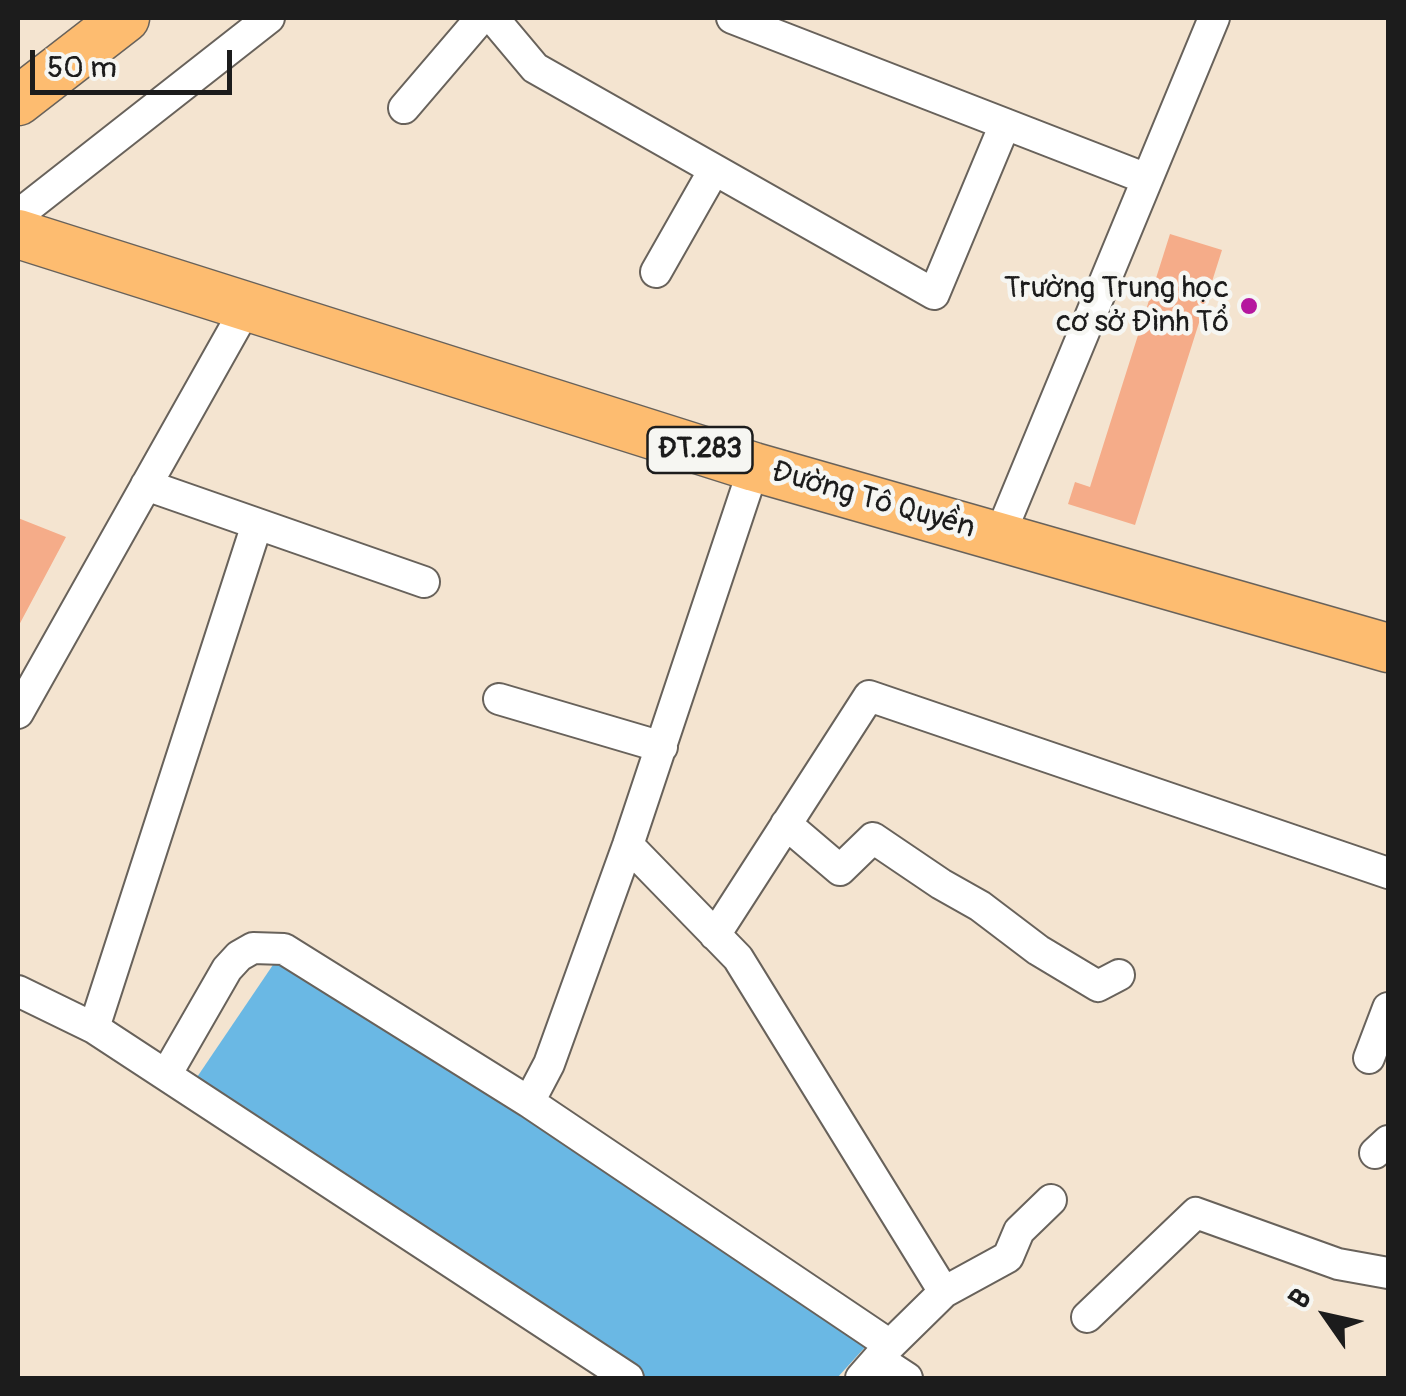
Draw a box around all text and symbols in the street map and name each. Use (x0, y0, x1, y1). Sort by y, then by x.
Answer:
scale bar (35, 30, 238, 92)
text: 50 m (47, 49, 117, 86)
place label: Trường Trung học cơ sở Đình Tổ (1004, 271, 1229, 342)
marker: Trường Trung học cơ sở Đình Tổ (1238, 295, 1260, 317)
road number: ĐT.283 (648, 427, 752, 473)
street label: Đường Tô Quyền (767, 455, 979, 547)
north arrow (1276, 1266, 1376, 1366)
text: B (1282, 1283, 1320, 1315)

